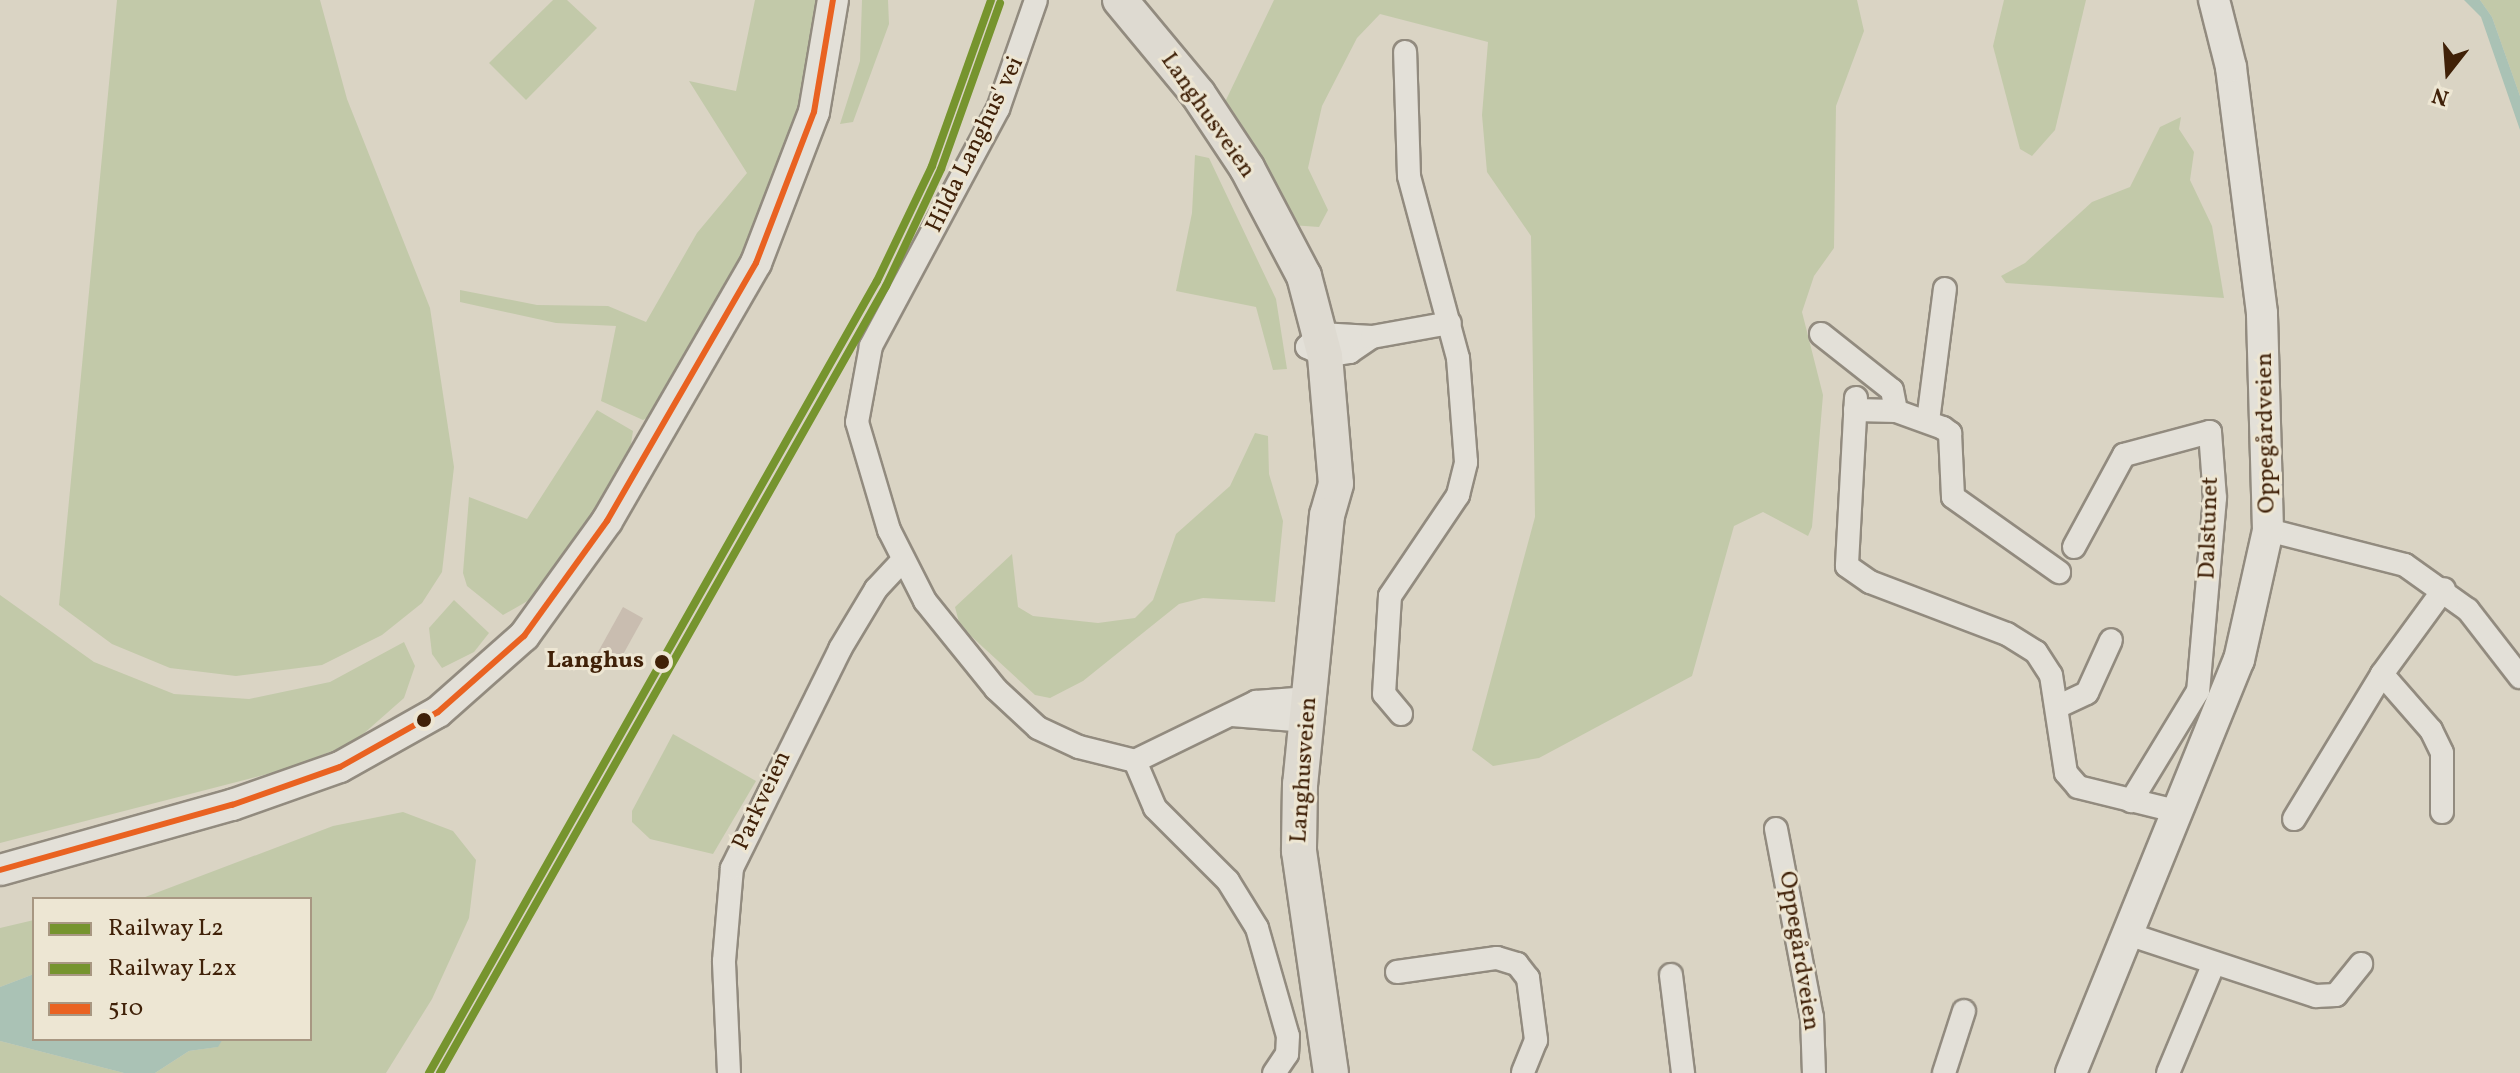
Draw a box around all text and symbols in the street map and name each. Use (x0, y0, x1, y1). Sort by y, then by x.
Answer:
north arrow (2408, 32, 2488, 112)
street label: Langhusveien (1153, 48, 1261, 184)
street label: Hilda Langhus' vei (921, 52, 1031, 238)
text: N (2429, 78, 2453, 113)
street label: Oppegårdveien (2251, 352, 2283, 514)
street label: Dalstunet (2194, 476, 2226, 580)
place label: Langhus (546, 648, 644, 676)
marker: Langhus (651, 651, 673, 673)
street label: Langhusveien (1286, 696, 1324, 844)
unlabelled marker (416, 712, 432, 728)
street label: Parkveien (728, 747, 798, 855)
street label: Oppegårdveien (1771, 869, 1825, 1033)
legend (32, 897, 312, 1041)
text: Railway L2 (108, 912, 224, 946)
text: Railway L2x (108, 952, 236, 986)
text: 510 (108, 992, 143, 1026)

